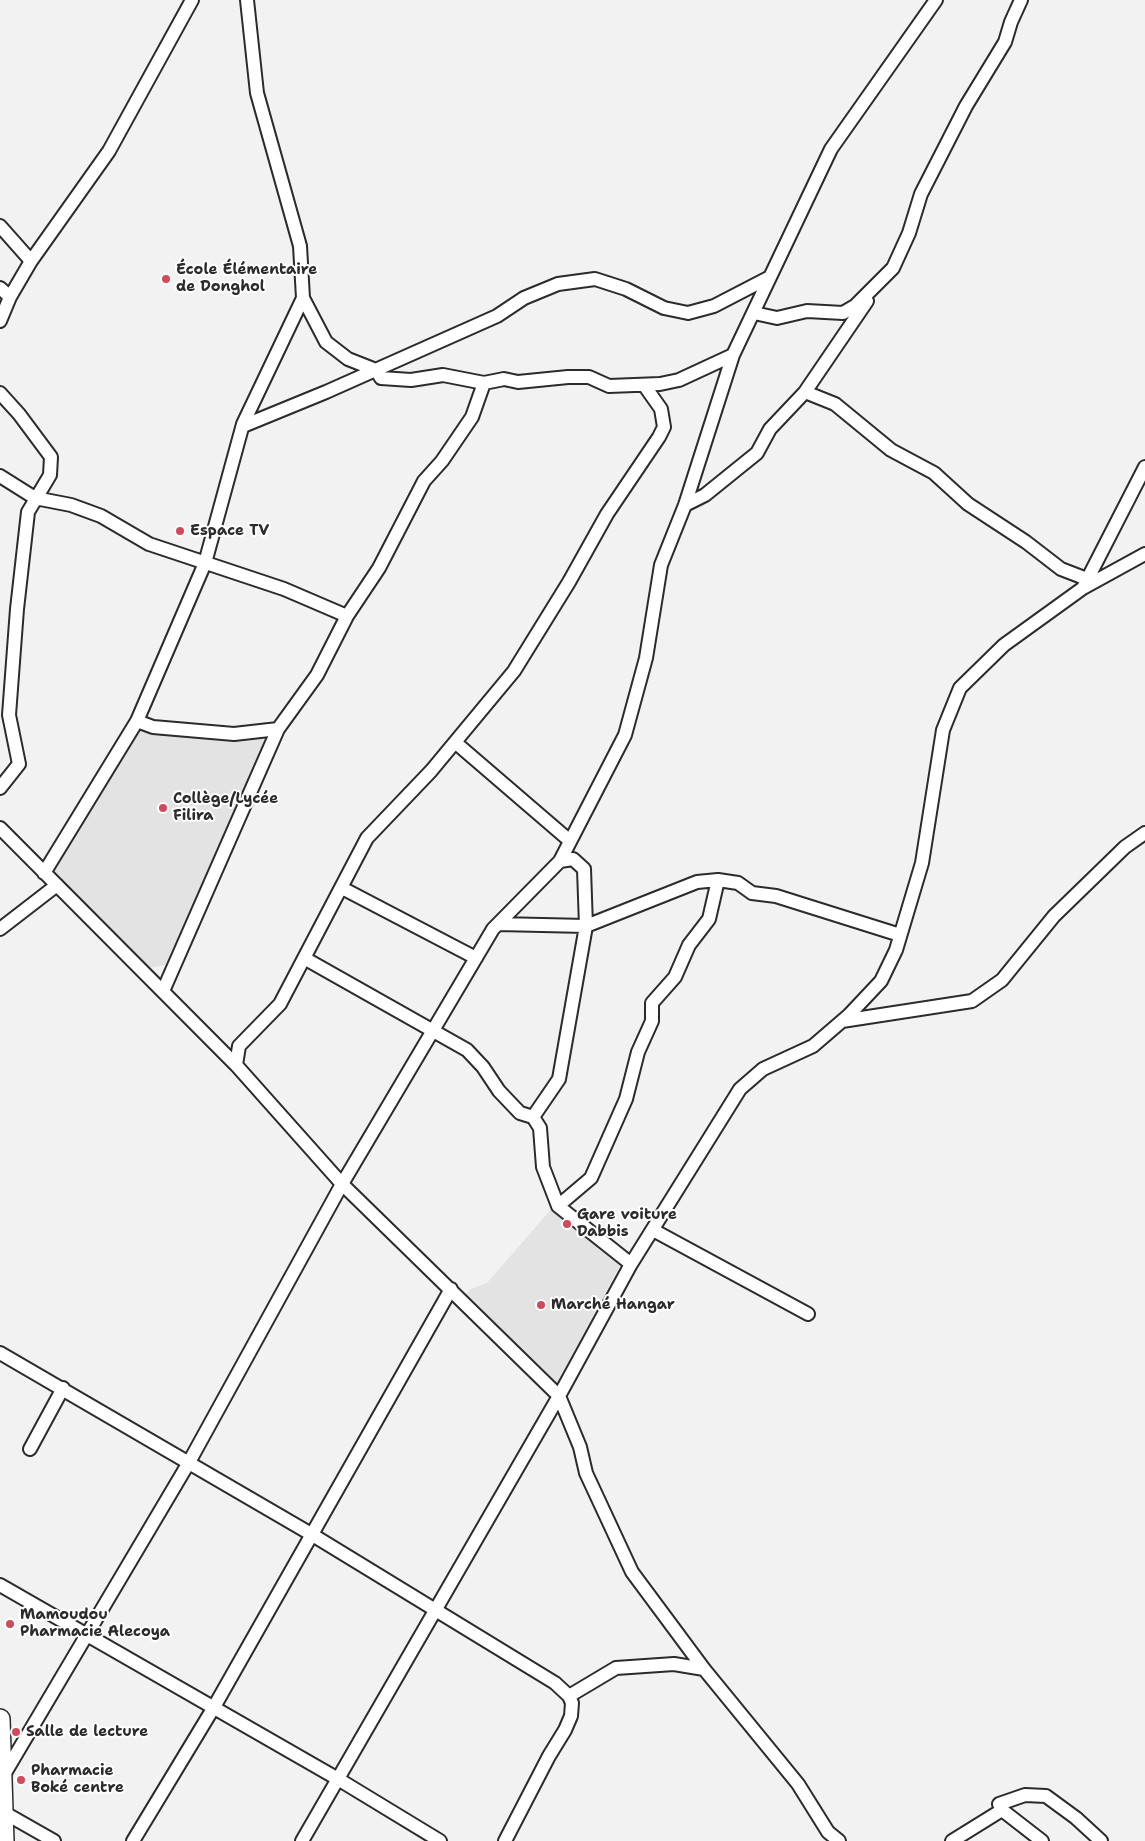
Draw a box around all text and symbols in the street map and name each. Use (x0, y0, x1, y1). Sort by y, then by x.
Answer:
place label: École Élémentaire de Donghol (176, 261, 317, 296)
marker: École Élémentaire de Donghol (160, 273, 172, 285)
place label: Espace TV (190, 522, 269, 540)
marker: Espace TV (174, 525, 186, 537)
place label: Collège/Lycée Filira (173, 790, 278, 825)
marker: Collège/Lycée Filira (157, 802, 169, 814)
place label: Gare voiture Dabbis (577, 1206, 677, 1241)
marker: Gare voiture Dabbis (561, 1218, 573, 1230)
place label: Marché Hangar (551, 1296, 675, 1314)
marker: Marché Hangar (535, 1299, 547, 1311)
place label: Mamoudou Pharmacie Alecoya (20, 1606, 170, 1641)
marker: Mamoudou Pharmacie Alecoya (4, 1618, 16, 1630)
place label: Salle de lecture (26, 1723, 148, 1741)
marker: Salle de lecture (10, 1726, 22, 1738)
place label: Pharmacie Boké centre (31, 1762, 124, 1797)
marker: Pharmacie Boké centre (15, 1774, 27, 1786)

